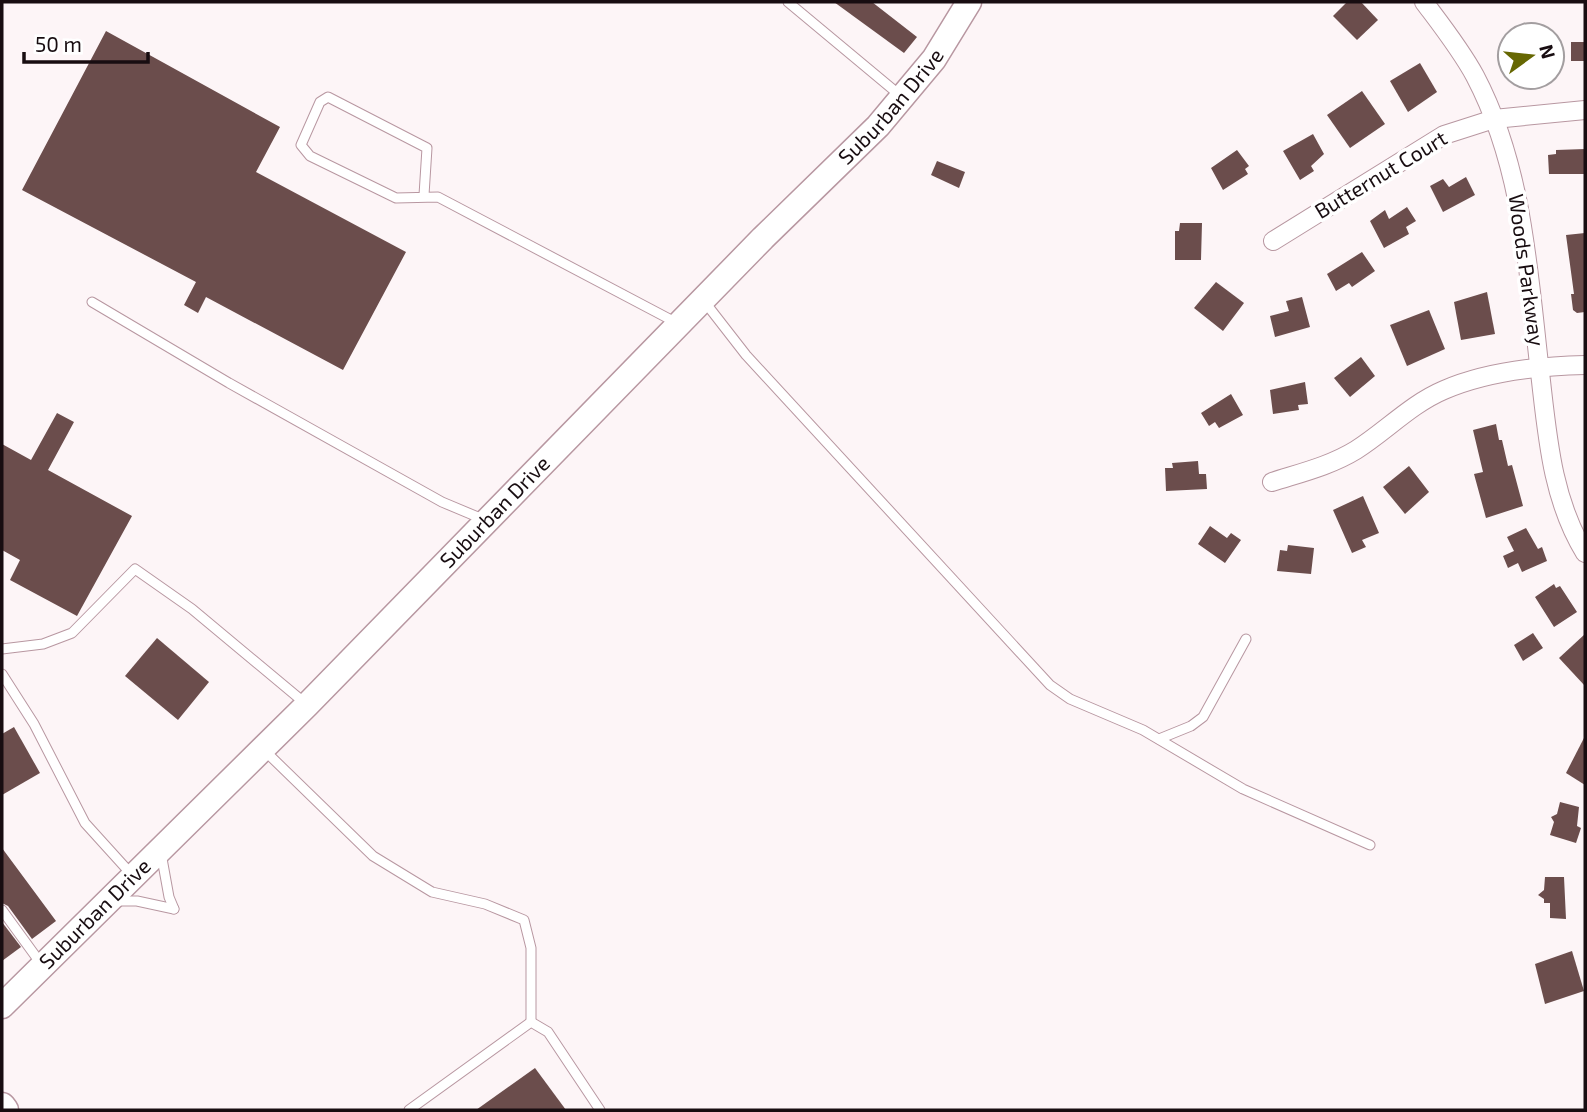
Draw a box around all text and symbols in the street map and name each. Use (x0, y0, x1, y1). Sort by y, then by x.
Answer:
scale bar (24, 21, 149, 65)
north arrow (1496, 21, 1566, 91)
text: 50 m (35, 31, 82, 56)
text: N (1535, 42, 1561, 61)
street label: Suburban Drive (832, 44, 948, 169)
street label: Butternut Court (1310, 124, 1451, 223)
street label: Woods Parkway (1504, 192, 1551, 348)
street label: Suburban Drive (434, 450, 554, 572)
street label: Suburban Drive (33, 853, 155, 973)

